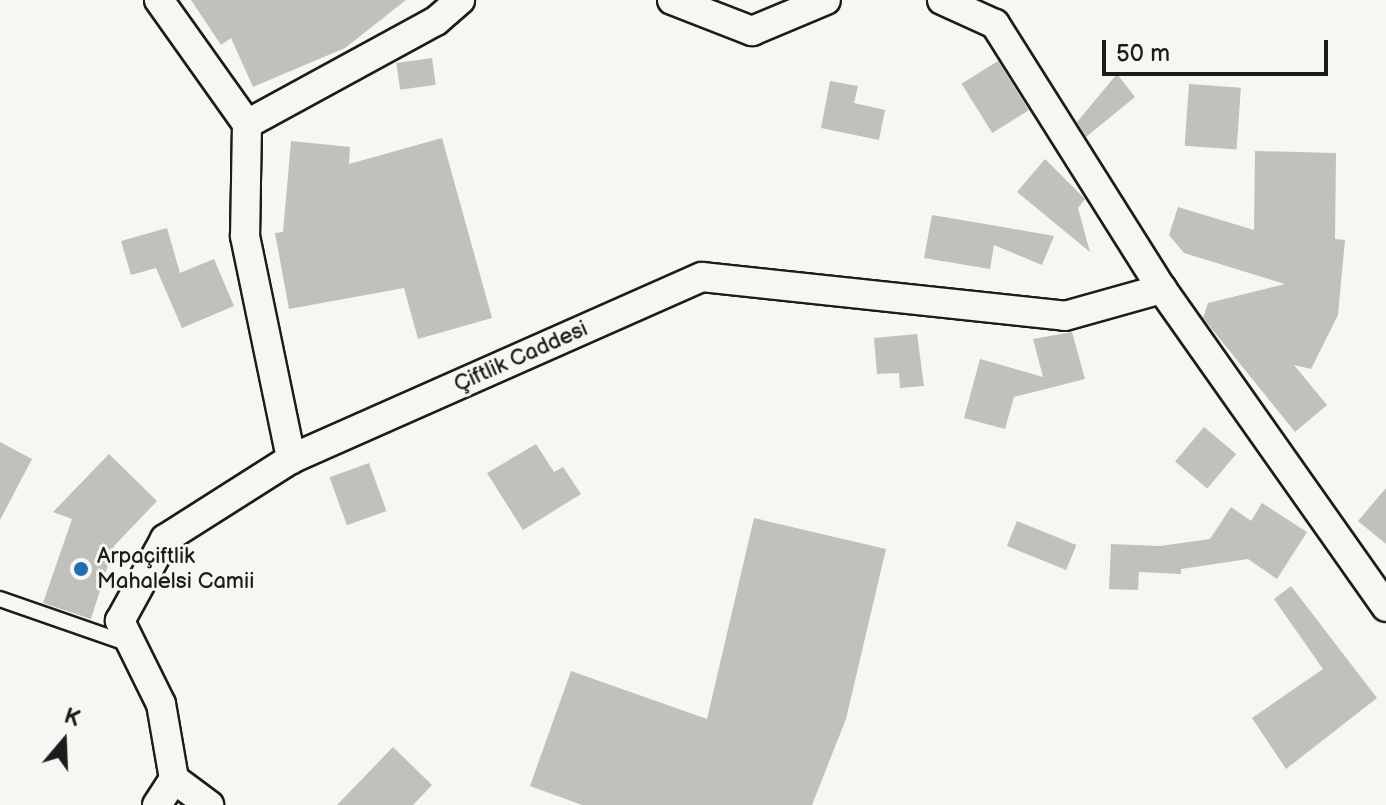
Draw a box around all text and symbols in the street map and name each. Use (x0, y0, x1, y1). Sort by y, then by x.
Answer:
scale bar (1106, 24, 1332, 74)
text: 50 m (1116, 39, 1170, 68)
street label: Çiftlik Caddesi (450, 316, 592, 398)
place label: Arpaçiftlik Mahalelsi Camii (97, 543, 254, 594)
marker: Arpaçiftlik Mahalelsi Camii (72, 560, 90, 578)
north arrow (24, 701, 104, 781)
text: K (61, 703, 83, 733)

